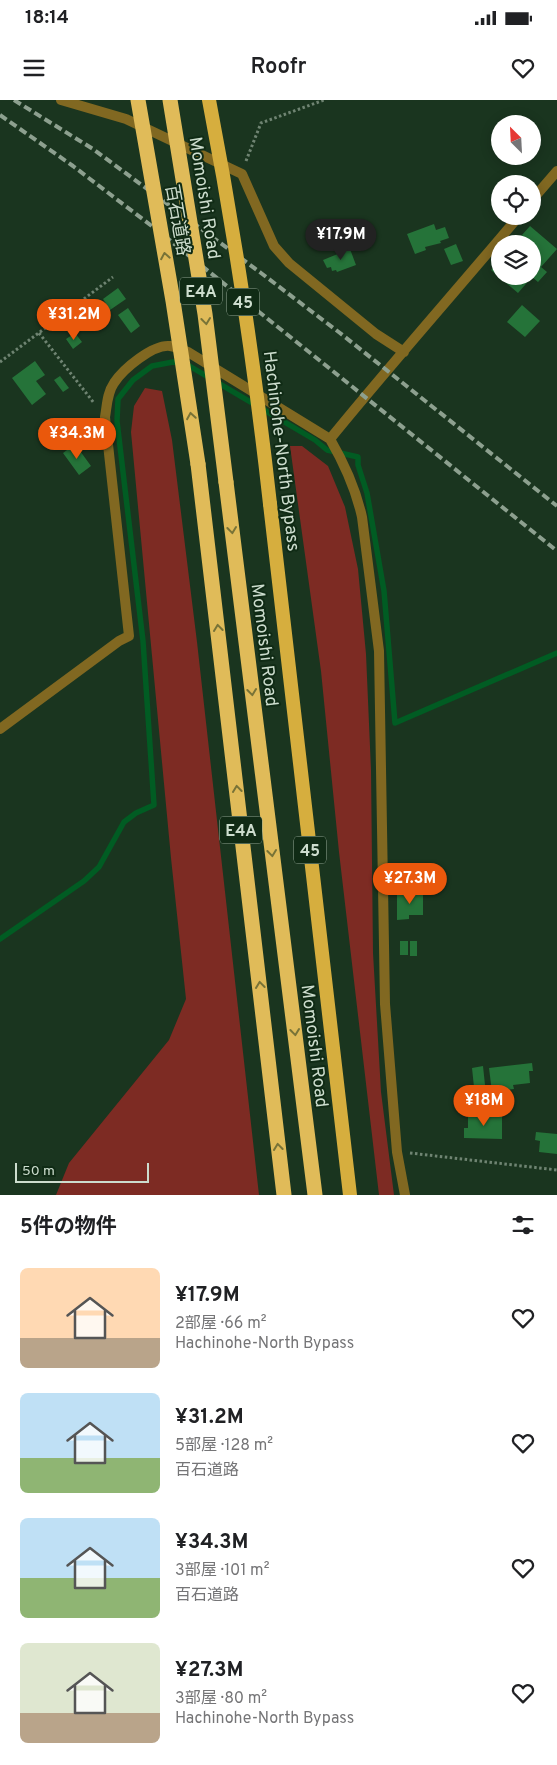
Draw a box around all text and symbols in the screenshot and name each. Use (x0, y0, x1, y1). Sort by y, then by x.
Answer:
text: 18:14 (25, 6, 69, 30)
icon: menu (20, 54, 48, 82)
text: Roofr (251, 54, 306, 81)
icon: heart (509, 54, 537, 82)
north arrow (491, 115, 541, 165)
map controls (491, 115, 541, 285)
street label: Momoishi Road (182, 135, 225, 261)
button: locate (491, 175, 541, 225)
street label: 百石道路 (159, 183, 194, 258)
pin: ¥17.9M (300, 219, 382, 261)
text: ¥17.9M (316, 225, 366, 245)
button: layers (491, 235, 541, 285)
one-way arrow (160, 251, 170, 260)
road number: E4A (180, 278, 222, 305)
road number: 45 (227, 288, 259, 316)
pin: ¥31.2M (33, 298, 115, 341)
text: ¥31.2M (48, 305, 100, 325)
one-way arrow (200, 317, 211, 325)
street label: Hachinohe-North Bypass (257, 350, 304, 553)
one-way arrow (186, 412, 196, 420)
pin: ¥34.3M (36, 418, 118, 460)
text: ¥34.3M (49, 424, 105, 444)
one-way arrow (226, 527, 237, 535)
street label: Momoishi Road (245, 582, 282, 708)
one-way arrow (213, 623, 224, 631)
one-way arrow (246, 688, 257, 696)
one-way arrow (232, 785, 243, 793)
road number: E4A (220, 816, 262, 844)
road number: 45 (294, 836, 326, 864)
one-way arrow (267, 849, 277, 857)
pin: ¥27.3M (369, 862, 451, 905)
text: ¥27.3M (384, 869, 436, 889)
one-way arrow (255, 981, 266, 989)
street label: Momoishi Road (295, 983, 332, 1109)
one-way arrow (289, 1028, 300, 1036)
pin: ¥18M (454, 1084, 514, 1127)
text: ¥18M (464, 1091, 504, 1111)
one-way arrow (273, 1142, 284, 1150)
scale bar (15, 1160, 149, 1183)
text: 50 m (22, 1163, 55, 1180)
icon: filters (509, 1211, 537, 1239)
text: 5件の物件 (20, 1214, 117, 1241)
text: ¥17.9M (175, 1282, 240, 1309)
icon: home (60, 1288, 120, 1348)
icon: heart (509, 1304, 537, 1332)
text: 2部屋 · 66 m² (175, 1314, 267, 1334)
text: Hachinohe-North Bypass (175, 1334, 354, 1354)
text: ¥31.2M (175, 1404, 244, 1431)
icon: home (60, 1413, 120, 1473)
icon: heart (509, 1429, 537, 1457)
text: 5部屋 · 128 m² (175, 1436, 273, 1456)
text: 百石道路 (175, 1461, 239, 1481)
text: ¥34.3M (175, 1529, 248, 1556)
icon: home (60, 1538, 120, 1598)
icon: heart (509, 1554, 537, 1582)
text: 3部屋 · 101 m² (175, 1561, 269, 1581)
text: 百石道路 (175, 1586, 239, 1606)
text: ¥27.3M (175, 1657, 244, 1684)
icon: home (60, 1663, 120, 1723)
icon: heart (509, 1679, 537, 1707)
text: 3部屋 · 80 m² (175, 1689, 267, 1709)
text: Hachinohe-North Bypass (175, 1709, 354, 1729)

